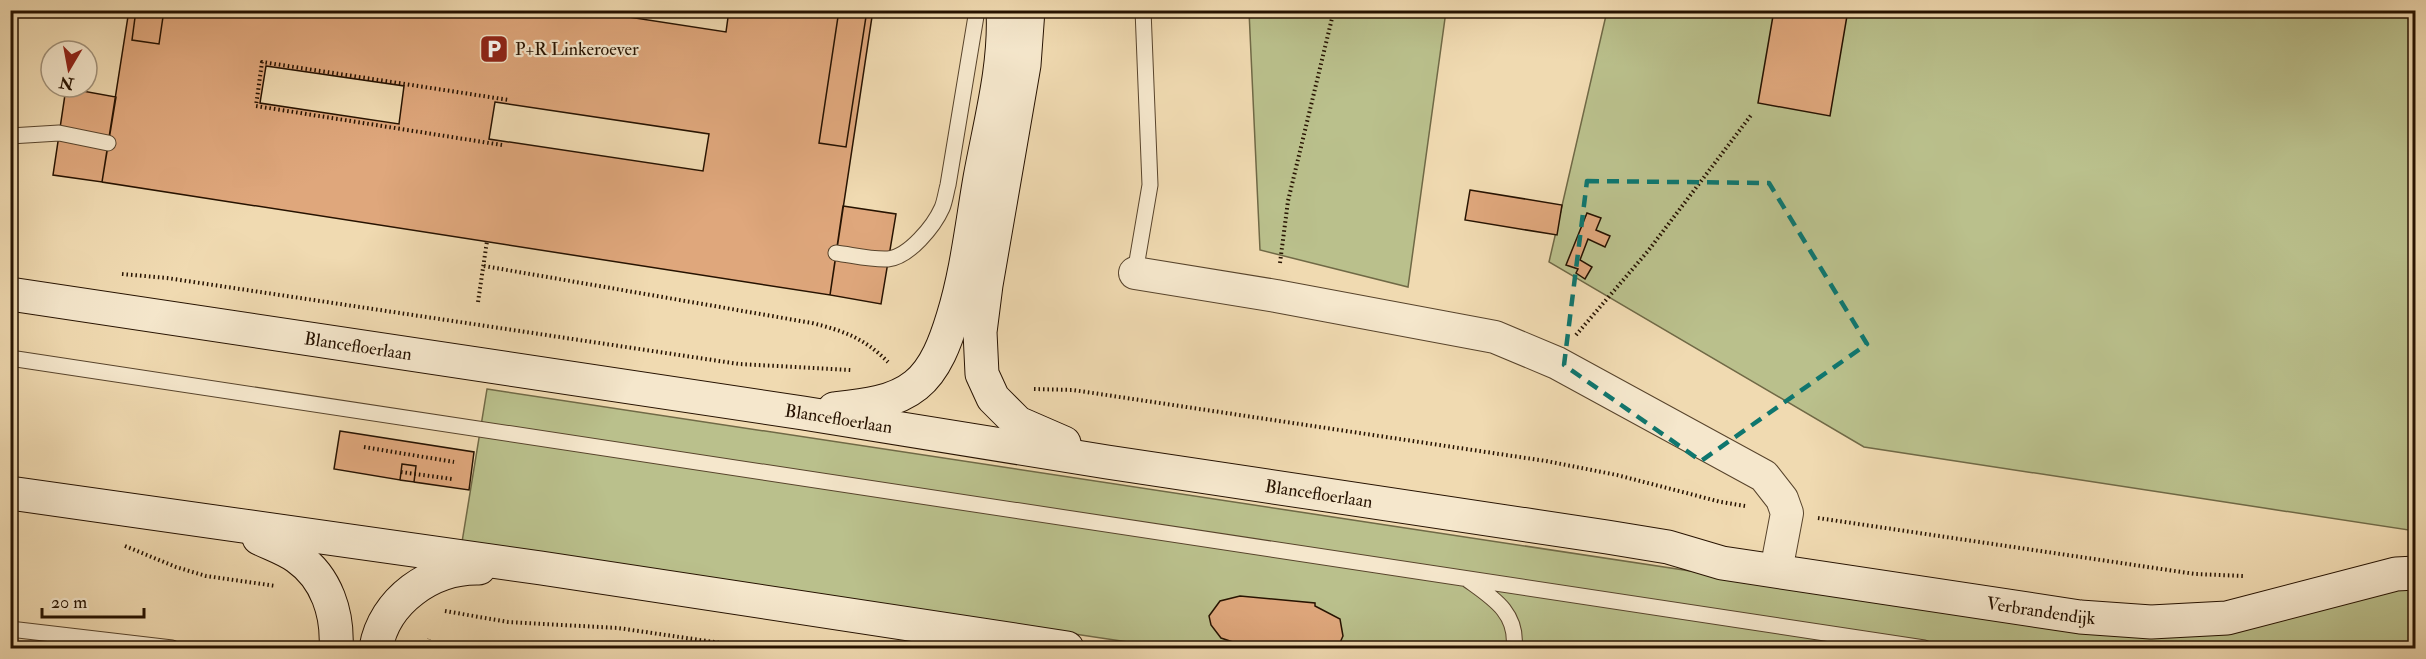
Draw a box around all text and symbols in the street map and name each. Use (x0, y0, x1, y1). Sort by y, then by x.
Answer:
parking icon: P+R Linkeroever (478, 33, 510, 65)
place label: P+R Linkeroever (515, 38, 639, 61)
north arrow (39, 39, 99, 99)
text: N (57, 72, 76, 94)
street label: Blancefloerlaan (303, 327, 414, 366)
street label: Blancefloerlaan (783, 399, 894, 439)
street label: Blancefloerlaan (1263, 474, 1374, 513)
scale bar (42, 581, 144, 619)
text: 20 m (51, 591, 87, 614)
street label: Verbrandendijk (1985, 592, 2096, 630)

